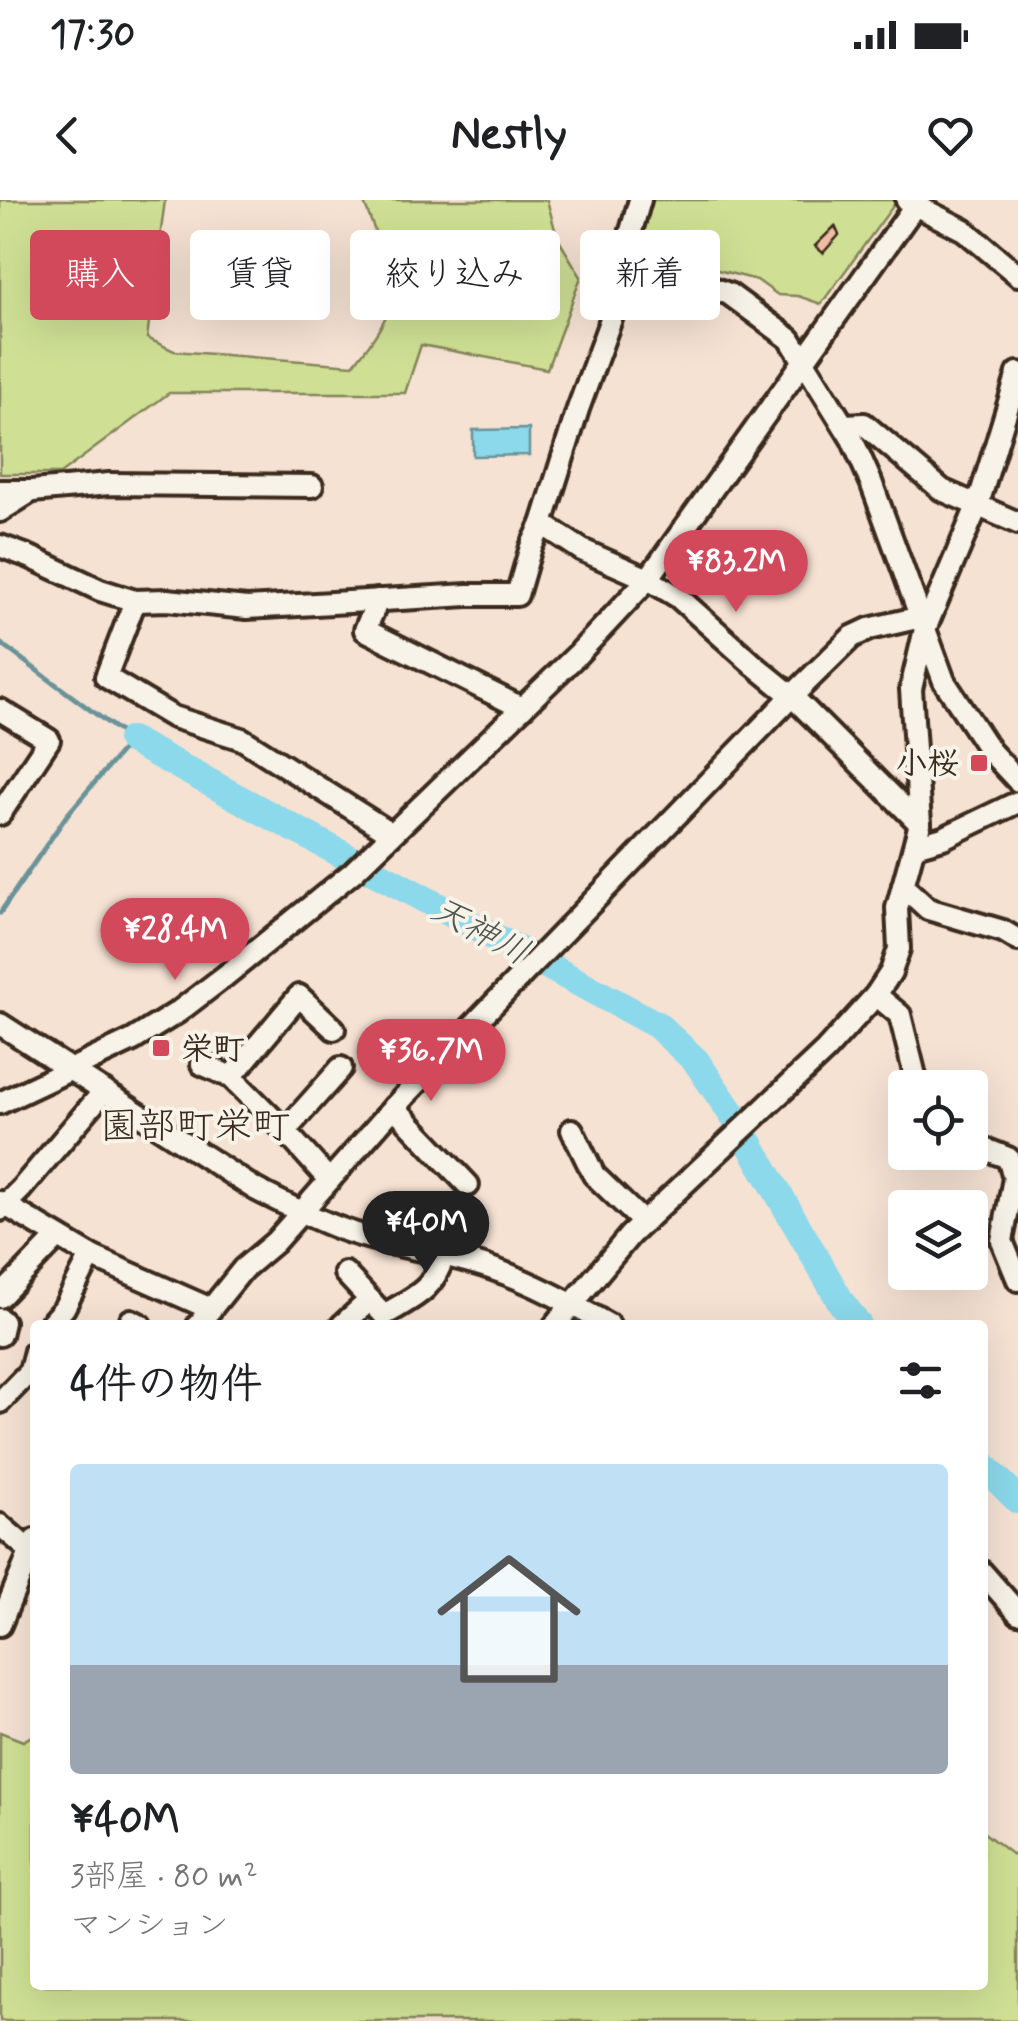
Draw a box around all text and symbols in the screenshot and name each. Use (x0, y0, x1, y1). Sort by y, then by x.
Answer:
text: 17:30 (50, 11, 135, 60)
text: Nestly (451, 106, 567, 165)
icon: back (40, 108, 95, 163)
icon: heart (923, 108, 978, 163)
chip: 購入 (30, 230, 170, 320)
chip: 賃貸 (190, 230, 330, 320)
chip: 絞り込み (350, 230, 560, 320)
chip: 新着 (580, 230, 720, 320)
pin: ¥83.2M (655, 530, 817, 615)
text: ¥83.2M (686, 541, 786, 583)
place label: 小桜 (895, 744, 959, 786)
marker: 小桜 (968, 752, 990, 774)
water label: 天神川 (423, 887, 537, 977)
pin: ¥28.4M (94, 898, 256, 983)
text: ¥28.4M (122, 909, 228, 951)
pin: ¥36.7M (350, 1019, 512, 1104)
place label: 栄町 (181, 1029, 245, 1071)
text: ¥36.7M (379, 1030, 483, 1072)
marker: 栄町 (150, 1037, 172, 1059)
map controls (888, 1070, 988, 1290)
button: locate (888, 1070, 988, 1170)
district label: 園部町栄町 (100, 1103, 290, 1152)
button: layers (888, 1190, 988, 1290)
pin: ¥40M (367, 1191, 485, 1276)
text: ¥40M (384, 1202, 468, 1244)
icon: filters (893, 1353, 948, 1408)
text: 4件の物件 (70, 1358, 262, 1413)
icon: home (419, 1529, 599, 1709)
text: ¥40M (70, 1794, 180, 1849)
text: 3部屋 · 80 m² (70, 1856, 258, 1898)
text: マンション (70, 1905, 229, 1947)

